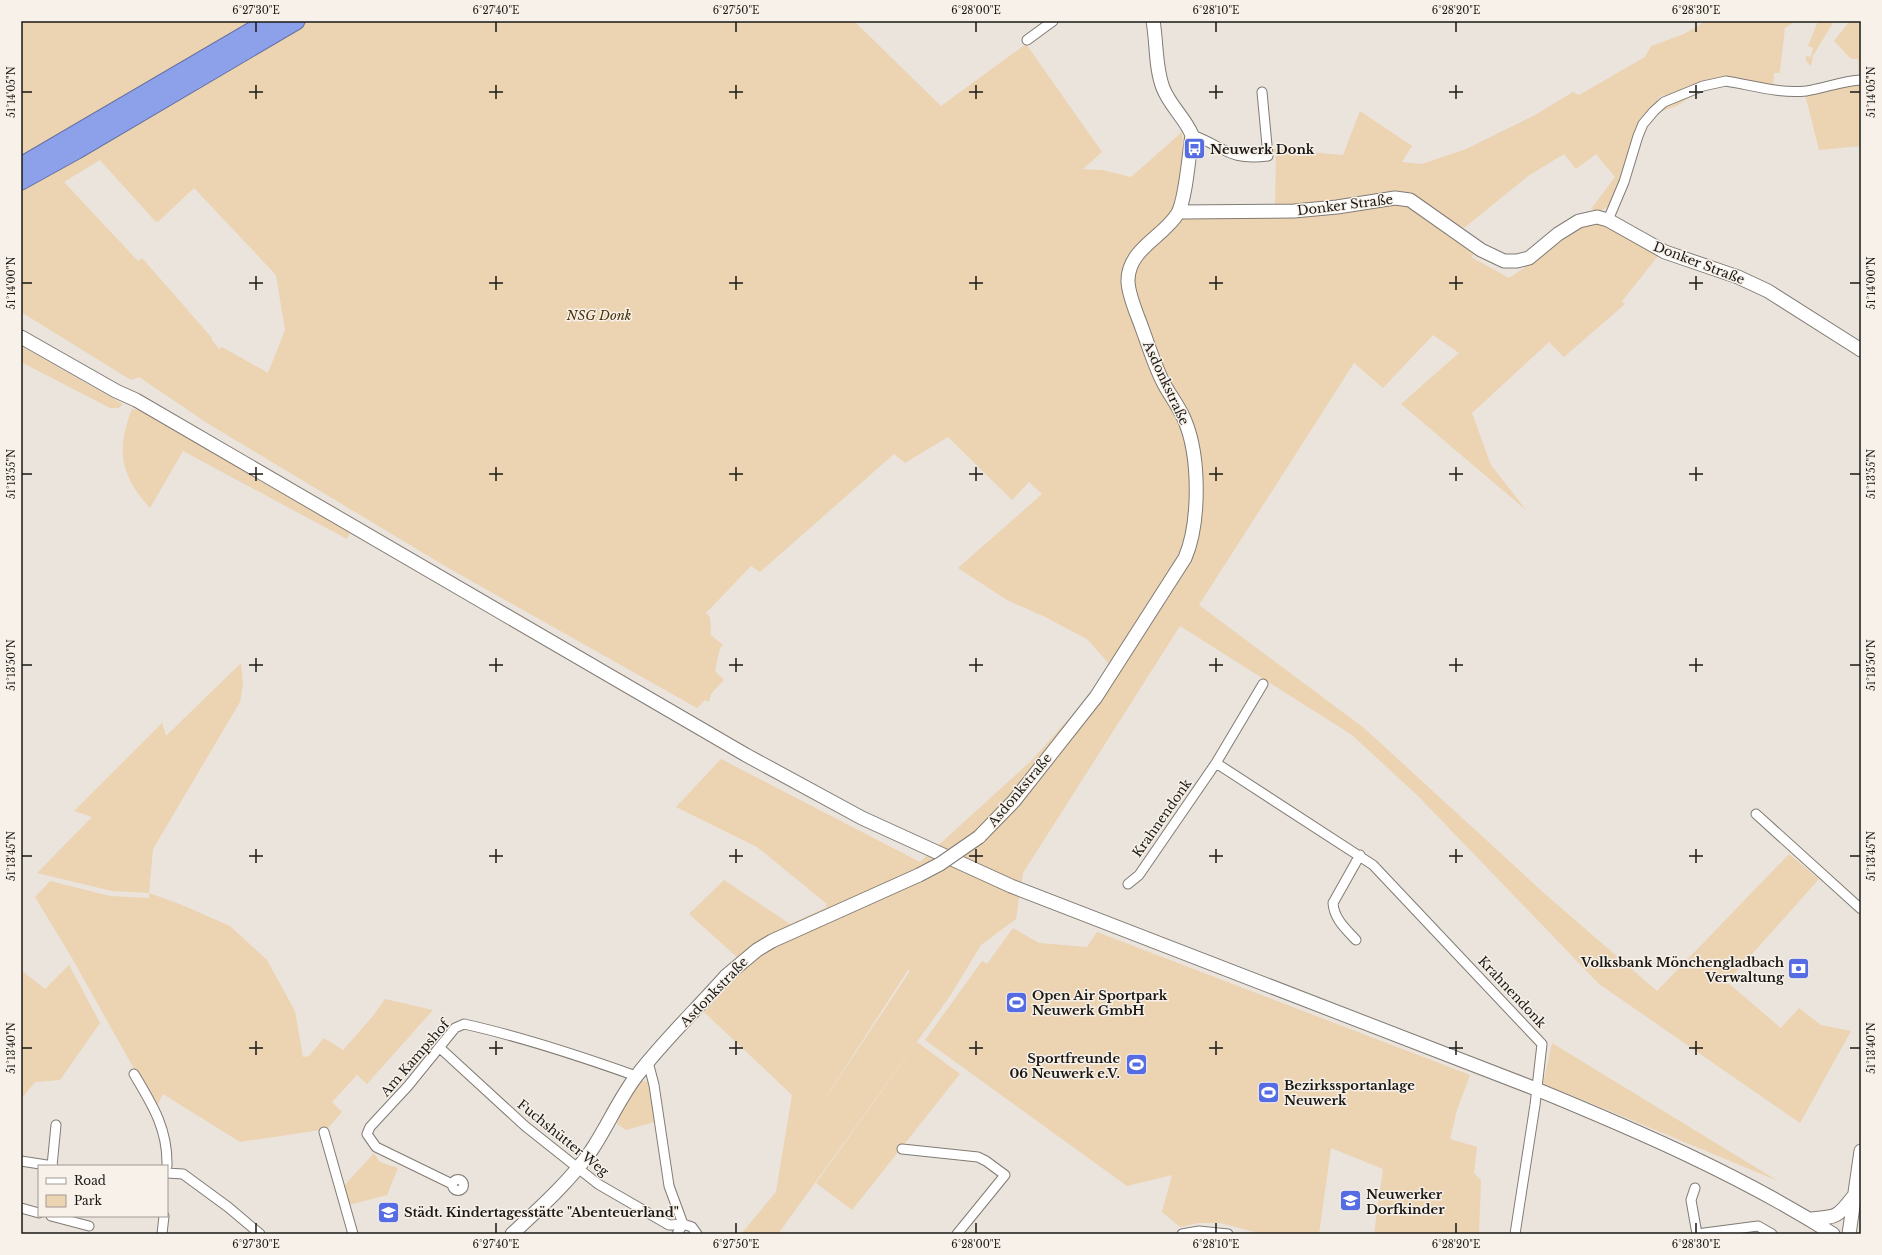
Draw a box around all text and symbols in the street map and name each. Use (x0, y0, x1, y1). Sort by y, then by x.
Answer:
text: 6°27'30"E (232, 4, 280, 17)
text: 6°27'40"E (473, 4, 519, 17)
text: 6°27'50"E (713, 4, 759, 17)
text: 6°28'00"E (951, 4, 1001, 17)
text: 6°28'10"E (1193, 4, 1239, 17)
text: 6°28'20"E (1432, 4, 1480, 17)
text: 6°28'30"E (1672, 4, 1720, 17)
text: 51°14'05"N (5, 66, 18, 118)
text: 51°14'05"N (1865, 66, 1878, 118)
bus stop icon: Neuwerk Donk (1182, 136, 1208, 162)
place label: Neuwerk Donk (1210, 141, 1315, 158)
street label: Donker Straße (1296, 191, 1394, 219)
street label: Donker Straße (1651, 238, 1747, 288)
text: 51°14'00"N (5, 257, 18, 309)
text: 51°14'00"N (1865, 257, 1878, 309)
park label: NSG Donk (565, 307, 632, 324)
street label: Asdonkstraße (1139, 337, 1193, 428)
text: 51°13'55"N (5, 449, 18, 499)
text: 51°13'55"N (1865, 449, 1878, 499)
text: 51°13'50"N (5, 639, 18, 691)
text: 51°13'50"N (1865, 639, 1878, 691)
street label: Asdonkstraße (984, 750, 1056, 831)
street label: Krahnendonk (1129, 775, 1195, 861)
text: 51°13'45"N (5, 831, 18, 881)
text: 51°13'45"N (1865, 831, 1878, 881)
street label: Asdonkstraße (676, 953, 752, 1031)
street label: Krahnendonk (1474, 953, 1550, 1031)
place label: Volksbank Mönchengladbach Verwaltung (1580, 954, 1785, 986)
bank icon: Volksbank Mönchengladbach Verwaltung (1786, 956, 1812, 982)
place label: Open Air Sportpark Neuwerk GmbH (1032, 987, 1168, 1019)
sports icon: Open Air Sportpark Neuwerk GmbH (1004, 989, 1030, 1015)
street label: Am Kampshof (376, 1015, 454, 1101)
text: 51°13'40"N (5, 1022, 18, 1074)
text: 51°13'40"N (1865, 1022, 1878, 1074)
place label: Sportfreunde 06 Neuwerk e.V. (1009, 1050, 1120, 1082)
sports icon: Sportfreunde 06 Neuwerk e.V. (1123, 1052, 1149, 1078)
place label: Bezirkssportanlage Neuwerk (1284, 1077, 1415, 1109)
sports icon: Bezirkssportanlage Neuwerk (1255, 1079, 1281, 1105)
street label: Fuchshütter Weg (514, 1096, 612, 1180)
legend (38, 1165, 168, 1217)
text: Road (74, 1173, 106, 1188)
place label: Neuwerker Dorfkinder (1366, 1186, 1445, 1218)
school or university icon: Neuwerker Dorfkinder (1338, 1188, 1364, 1214)
text: Park (74, 1193, 102, 1208)
school or university icon: Städt. Kindertagesstätte "Abenteuerland" (375, 1199, 401, 1225)
place label: Städt. Kindertagesstätte "Abenteuerland" (404, 1204, 679, 1221)
text: 6°27'30"E (232, 1238, 280, 1251)
text: 6°27'40"E (473, 1238, 519, 1251)
text: 6°27'50"E (713, 1238, 759, 1251)
text: 6°28'00"E (951, 1238, 1001, 1251)
text: 6°28'10"E (1193, 1238, 1239, 1251)
text: 6°28'20"E (1432, 1238, 1480, 1251)
text: 6°28'30"E (1672, 1238, 1720, 1251)

